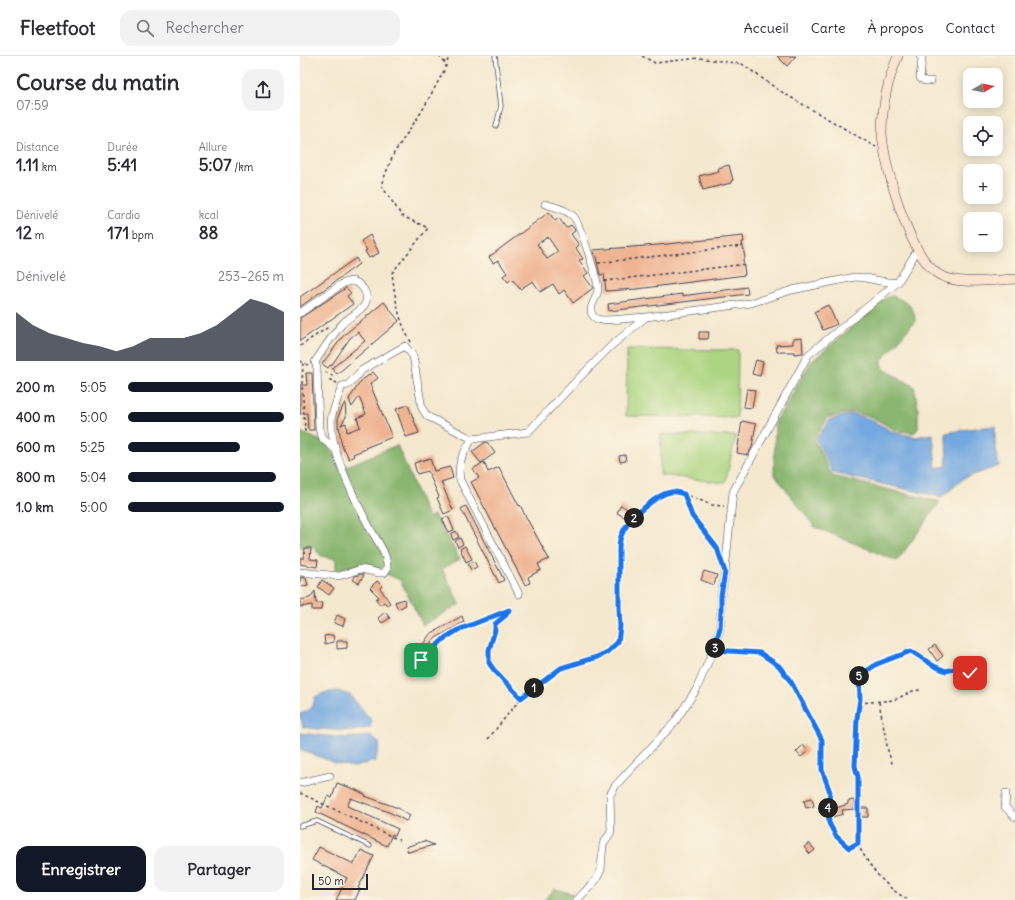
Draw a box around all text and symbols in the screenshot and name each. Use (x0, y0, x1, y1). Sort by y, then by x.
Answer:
search box (120, 10, 400, 46)
text: Fleetfoot (20, 16, 96, 40)
icon: search (134, 17, 156, 39)
text: Rechercher (166, 18, 244, 37)
text: Accueil (744, 19, 789, 37)
text: Carte (811, 19, 846, 37)
text: À propos (868, 19, 924, 37)
text: Contact (946, 19, 995, 37)
text: Course du matin (16, 68, 180, 96)
north arrow (963, 68, 1003, 108)
map controls (963, 68, 1003, 252)
button: share (242, 69, 284, 111)
text: 07:59 (16, 97, 49, 114)
button: locate (963, 116, 1003, 156)
text: Distance (16, 140, 59, 154)
text: Durée (107, 140, 138, 154)
text: Allure (199, 140, 227, 154)
text: 1.11 (16, 154, 39, 176)
text: 5:41 (107, 154, 137, 176)
text: 5:07 (199, 154, 232, 176)
text: km (39, 160, 57, 174)
text: /km (232, 160, 253, 174)
button: + (963, 164, 1003, 204)
text: Dénivelé (16, 208, 58, 222)
text: Cardio (107, 208, 140, 222)
text: kcal (199, 208, 218, 222)
button: − (963, 212, 1003, 252)
text: 12 (16, 222, 32, 244)
text: 171 (107, 222, 129, 244)
text: 88 (199, 222, 218, 244)
text: m (32, 228, 44, 242)
text: bpm (129, 228, 154, 242)
text: Dénivelé (16, 268, 66, 285)
text: 253–265 m (218, 268, 284, 285)
text: 200 m (16, 379, 55, 396)
text: 5:05 (80, 379, 106, 396)
text: 400 m (16, 409, 55, 426)
text: 5:00 (80, 409, 108, 426)
text: 600 m (16, 439, 55, 456)
text: 5:25 (80, 439, 105, 456)
text: 800 m (16, 469, 55, 486)
text: 5:04 (80, 469, 106, 486)
text: 1.0 km (16, 499, 54, 516)
text: 5:00 (80, 499, 108, 516)
pin: 2 (624, 508, 644, 528)
text: 2 (631, 511, 637, 525)
pin: 3 (705, 638, 725, 658)
text: 3 (712, 641, 718, 655)
pin (404, 643, 438, 677)
icon: arrive (410, 649, 432, 671)
pin (953, 656, 987, 690)
icon: check (959, 662, 981, 684)
pin: 5 (849, 666, 869, 686)
text: 5 (856, 669, 862, 683)
pin: 1 (524, 678, 544, 698)
text: 1 (532, 681, 536, 695)
pin: 4 (818, 798, 838, 818)
text: 4 (825, 801, 831, 815)
button: Enregistrer (16, 846, 146, 892)
button: Partager (154, 846, 284, 892)
scale bar (312, 872, 368, 891)
text: 50 m (318, 874, 344, 888)

